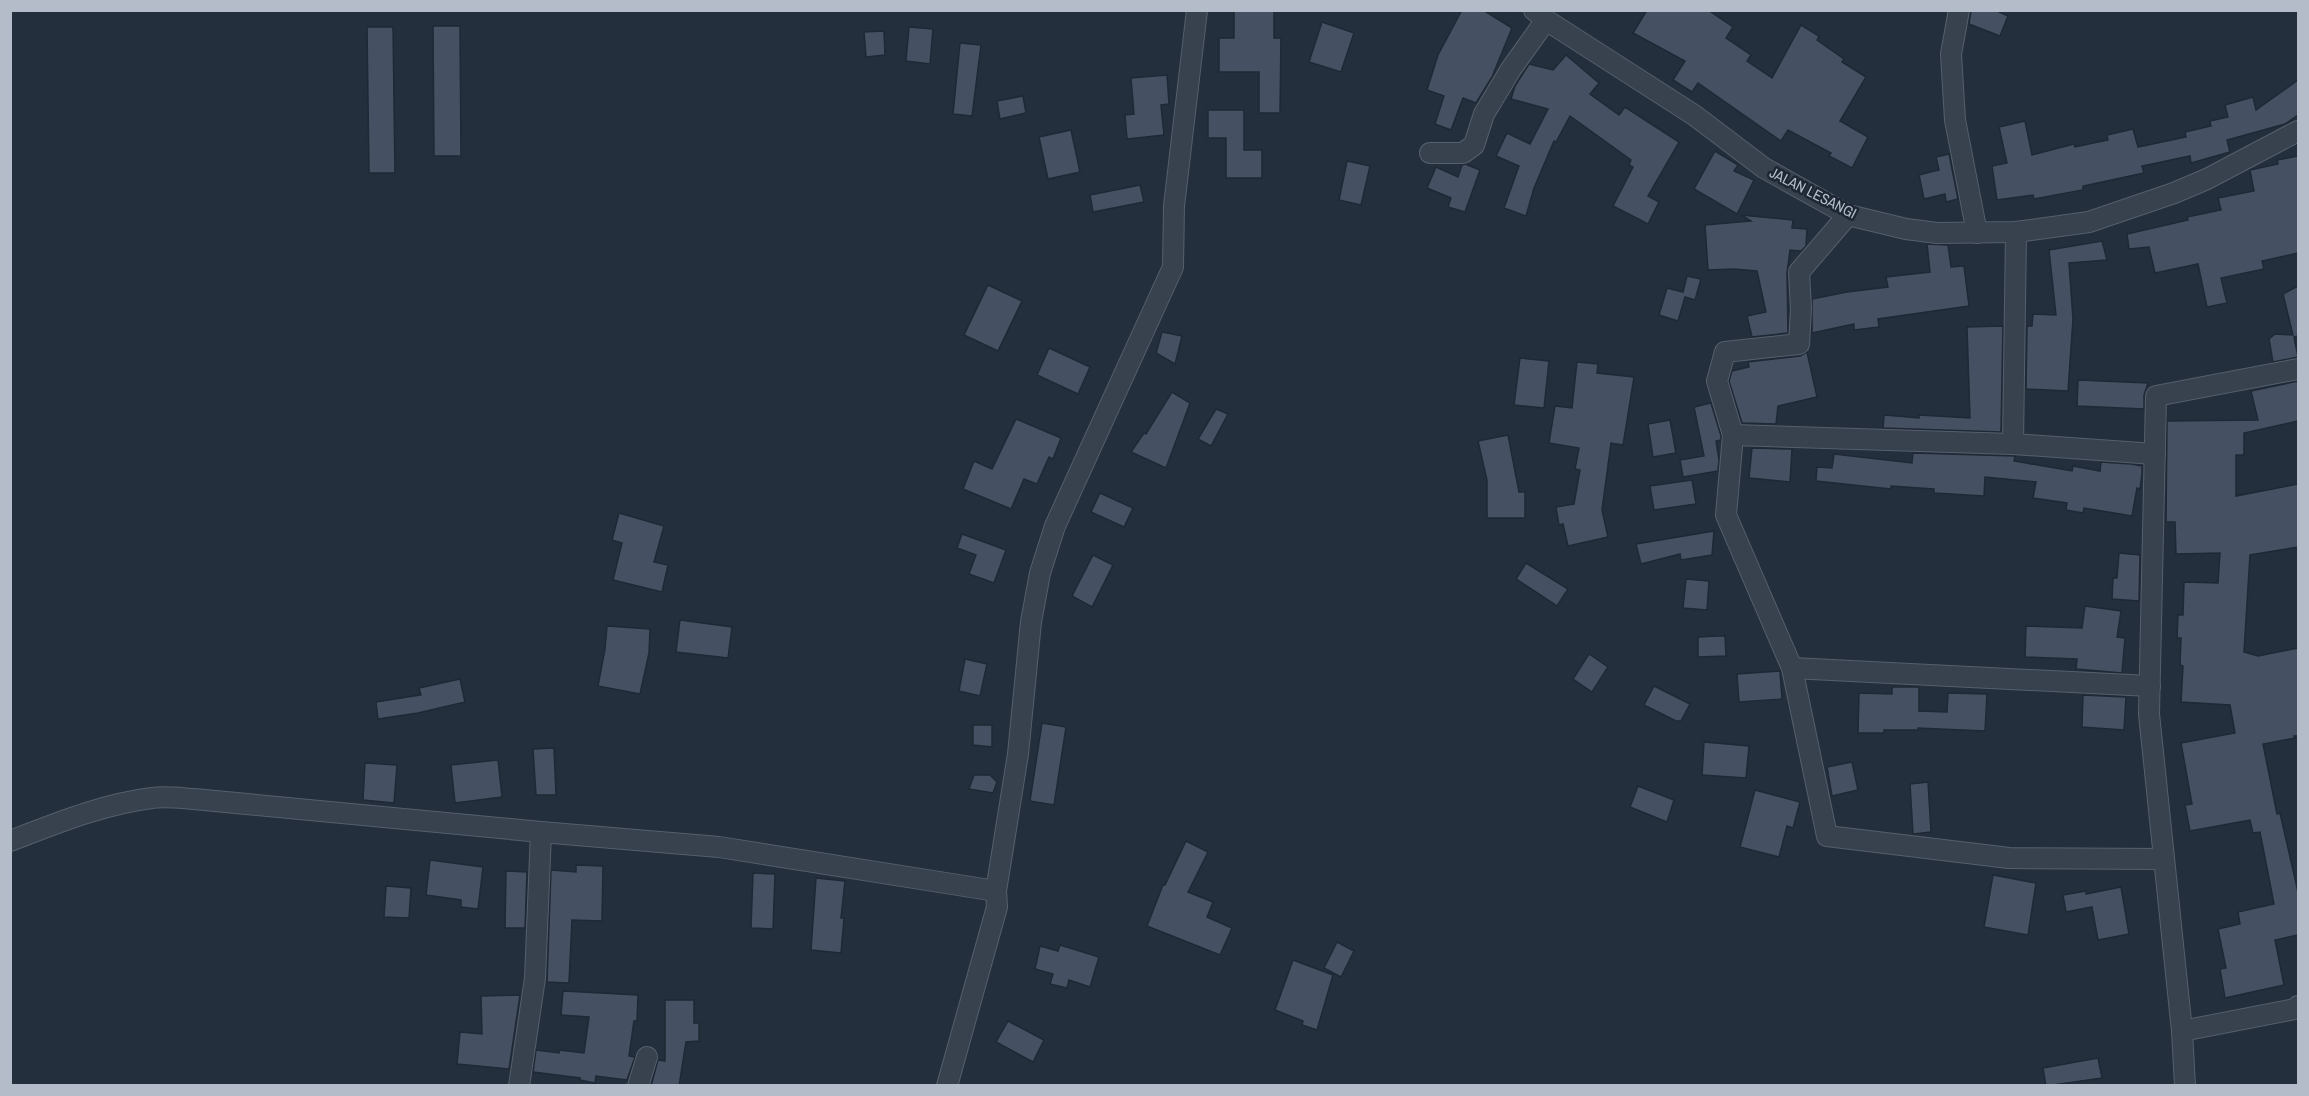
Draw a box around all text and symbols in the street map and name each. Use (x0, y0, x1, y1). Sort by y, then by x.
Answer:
street label: JALAN LESANGI (1766, 162, 1860, 223)

